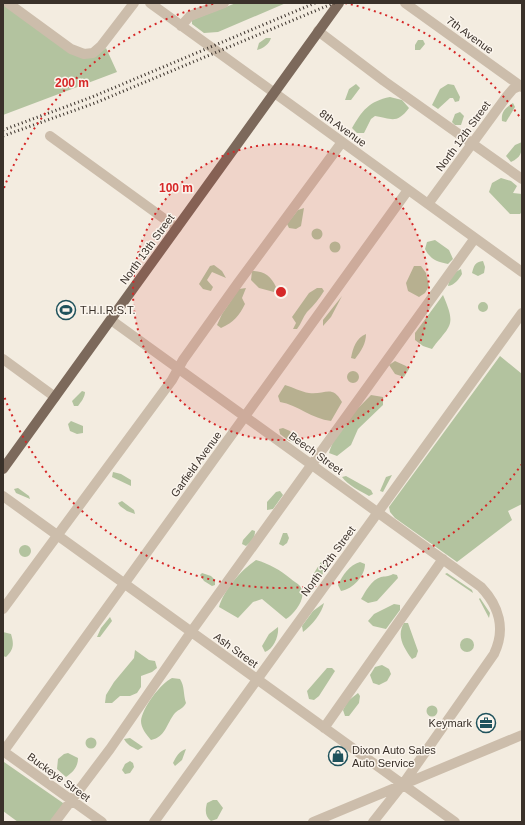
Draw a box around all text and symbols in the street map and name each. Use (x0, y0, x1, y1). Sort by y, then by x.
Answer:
street label: 7th Avenue (444, 14, 496, 56)
text: 200 m (55, 76, 89, 90)
street label: North 12th Street (434, 99, 492, 173)
street label: 8th Avenue (317, 107, 369, 149)
text: 100 m (159, 181, 193, 195)
street label: North 13th Street (118, 212, 176, 286)
centre of rings (274, 285, 288, 299)
sports icon: T.H.I.R.S.T. (55, 299, 77, 321)
place label: T.H.I.R.S.T. (80, 304, 136, 316)
street label: Garfield Avenue (168, 429, 224, 499)
street label: Beech Street (287, 429, 345, 477)
street label: North 12th Street (299, 524, 357, 598)
street label: Ash Street (212, 630, 260, 670)
office icon: Keymark (475, 712, 497, 734)
place label: Keymark (429, 717, 472, 729)
place label: Dixon Auto Sales Auto Service (352, 744, 436, 769)
shop icon: Dixon Auto Sales Auto Service (327, 745, 349, 767)
street label: Buckeye Street (25, 750, 93, 804)

